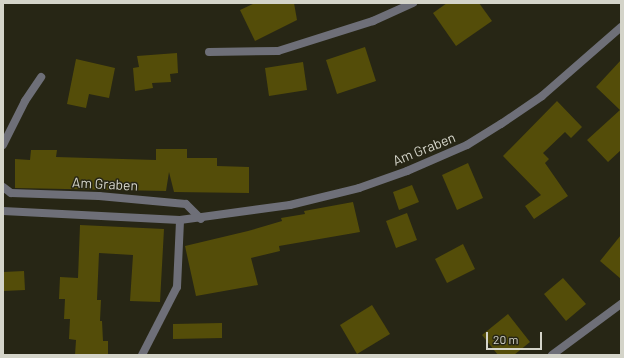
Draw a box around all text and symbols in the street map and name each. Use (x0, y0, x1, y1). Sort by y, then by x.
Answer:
street label: Am Graben (390, 129, 458, 169)
street label: Am Graben (71, 174, 139, 194)
scale bar (488, 324, 544, 350)
text: 20 m (493, 332, 519, 346)

